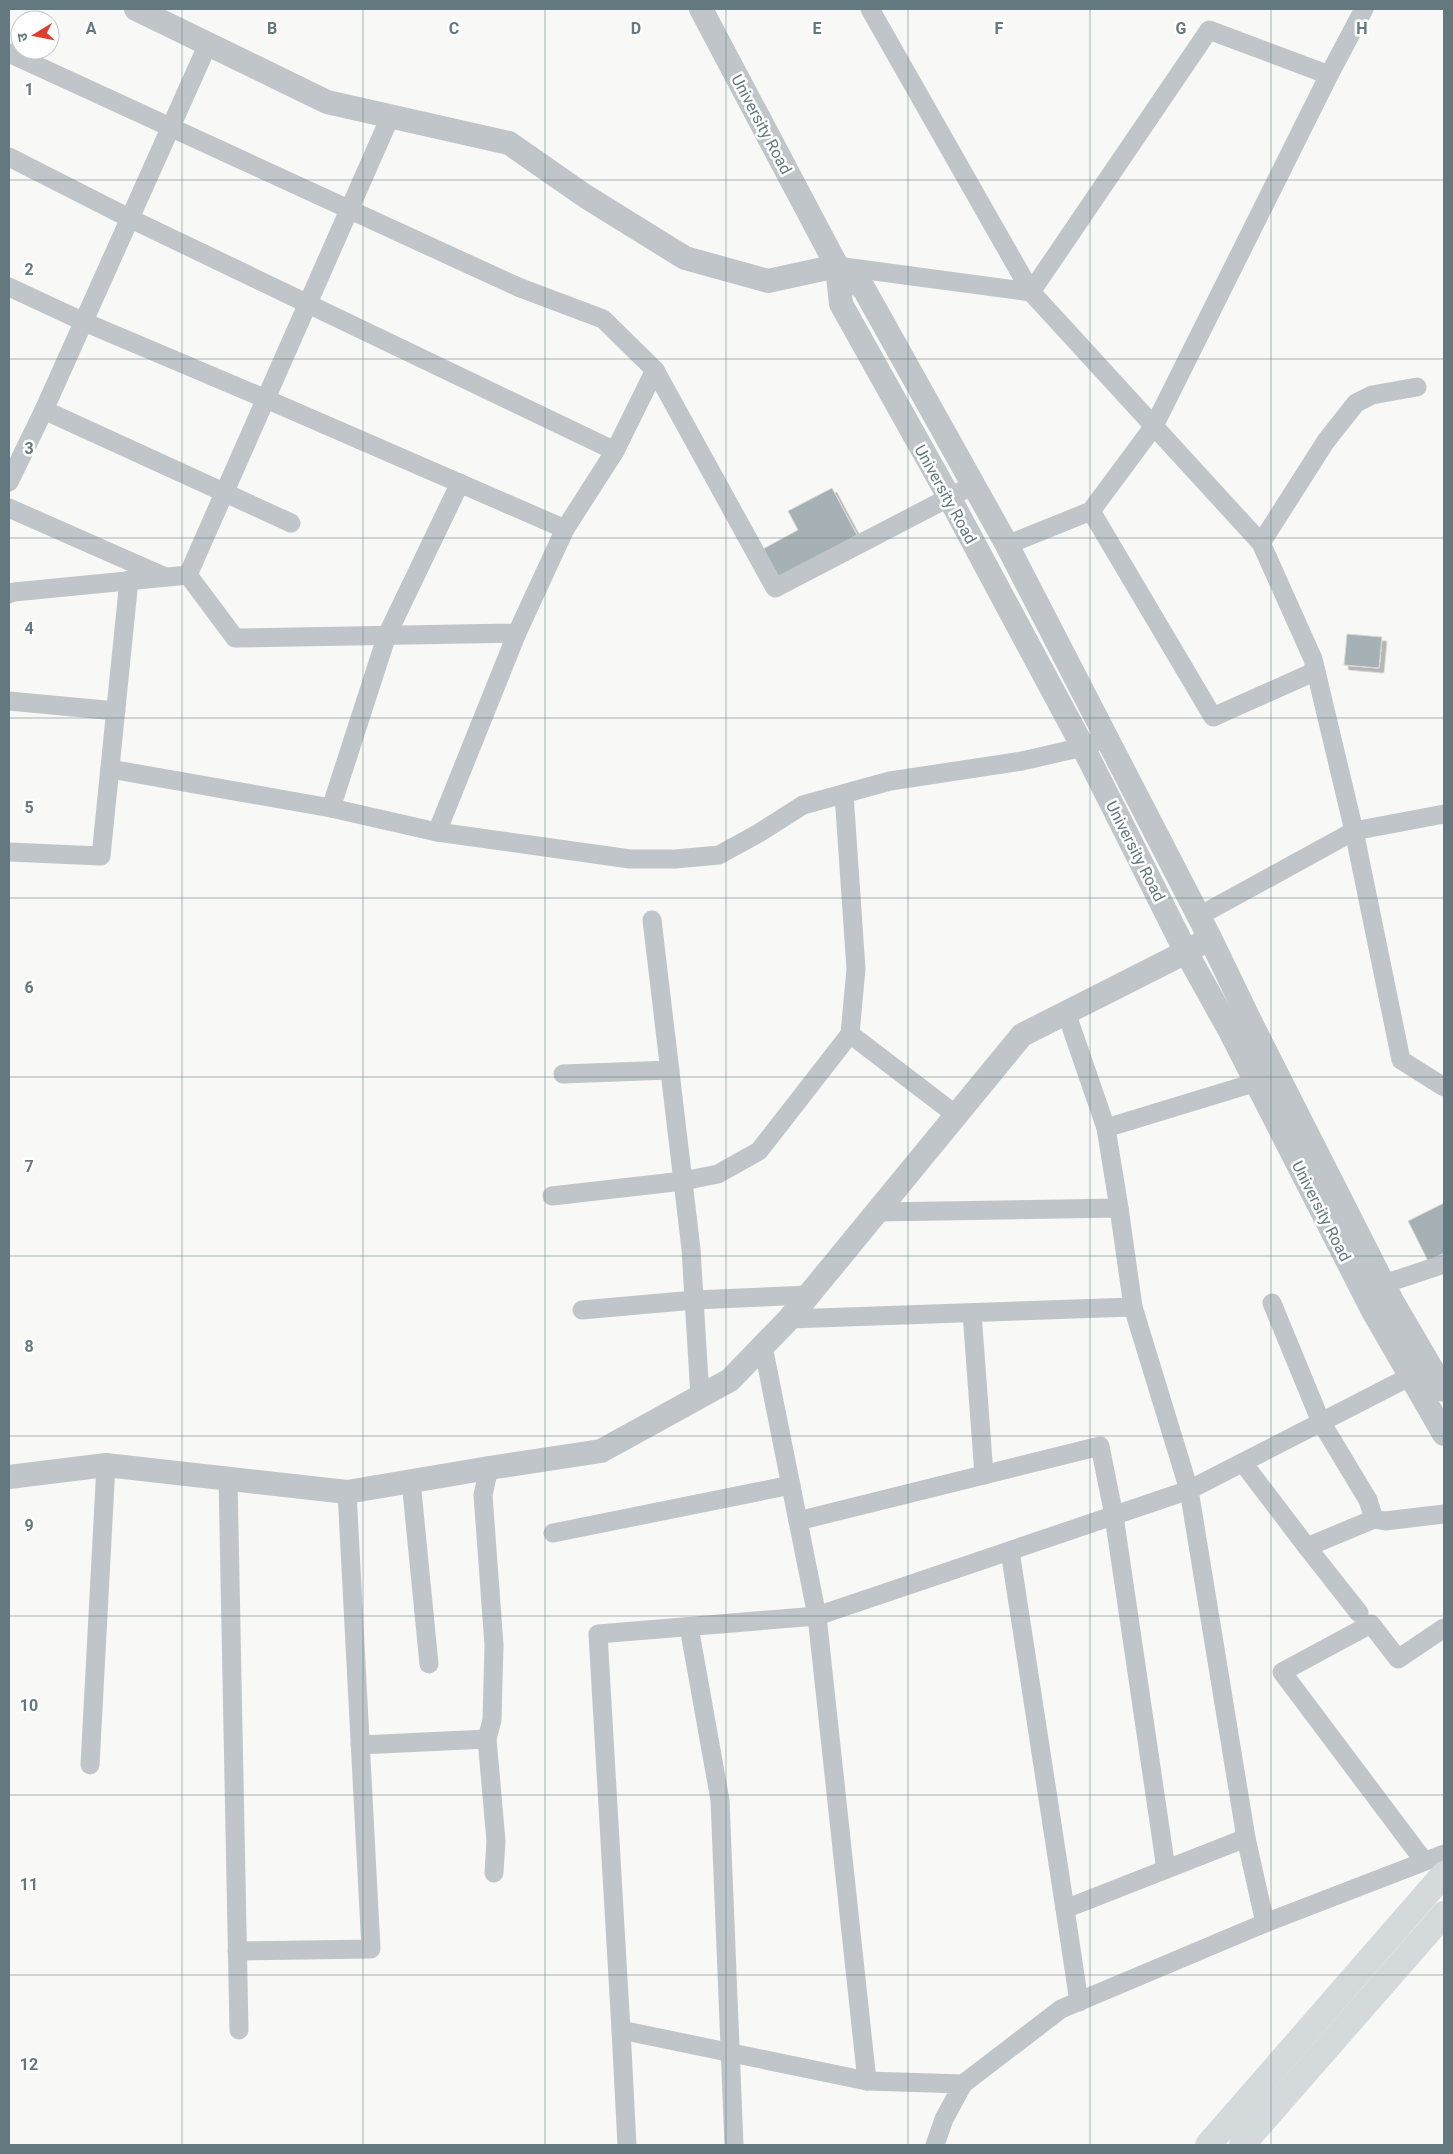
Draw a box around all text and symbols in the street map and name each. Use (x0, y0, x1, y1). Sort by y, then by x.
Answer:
north arrow (10, 10, 60, 60)
text: A (86, 19, 97, 38)
text: B (267, 19, 277, 38)
text: C (449, 19, 459, 38)
text: D (631, 19, 641, 38)
text: E (813, 19, 822, 38)
text: F (995, 19, 1004, 38)
text: G (1176, 19, 1187, 38)
text: H (1356, 19, 1368, 38)
text: उ (13, 31, 31, 43)
street label: University Road (727, 71, 796, 177)
text: 1 (24, 80, 34, 99)
text: 2 (24, 260, 34, 279)
text: 3 (24, 439, 34, 458)
street label: University Road (911, 441, 981, 547)
text: 4 (24, 619, 34, 638)
text: 5 (24, 798, 34, 817)
street label: University Road (1102, 798, 1169, 905)
text: 6 (24, 978, 34, 997)
text: 7 (24, 1157, 34, 1176)
street label: University Road (1288, 1158, 1355, 1265)
text: 8 (24, 1337, 34, 1356)
text: 9 (24, 1516, 34, 1535)
text: 10 (20, 1696, 38, 1715)
text: 11 (20, 1875, 38, 1894)
text: 12 (20, 2055, 38, 2074)

